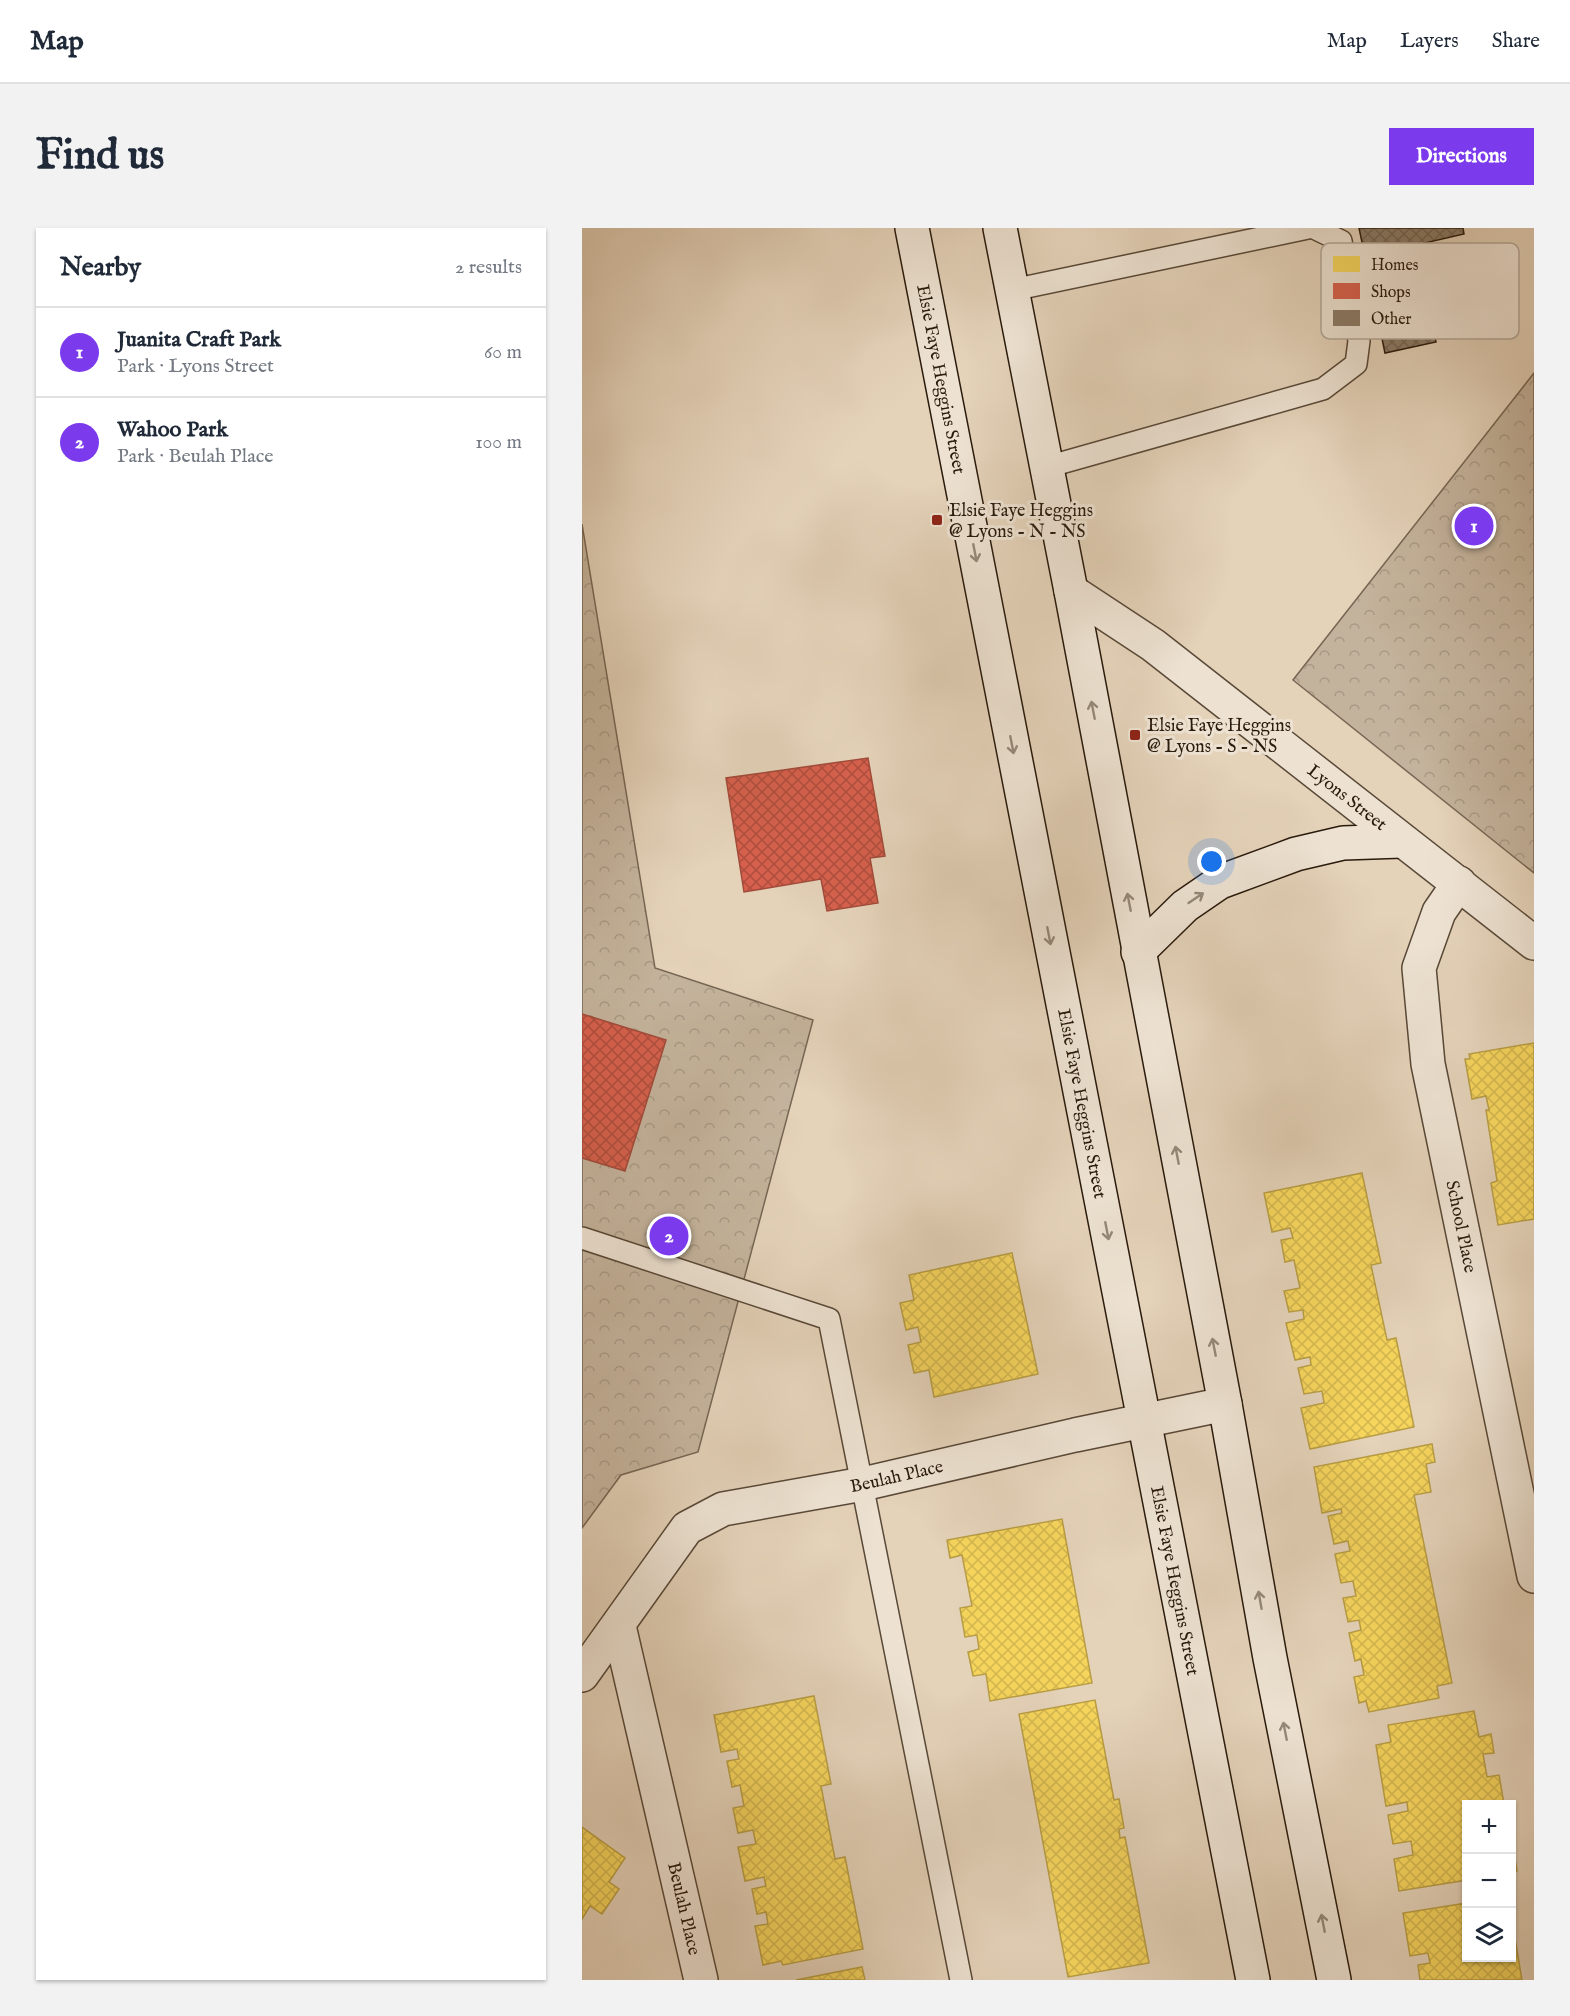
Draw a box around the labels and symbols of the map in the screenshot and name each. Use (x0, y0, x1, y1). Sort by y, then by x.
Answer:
legend (1321, 243, 1519, 339)
text: Homes (1371, 256, 1419, 276)
street label: Elsie Faye Heggins Street (910, 283, 970, 476)
text: Shops (1371, 283, 1411, 303)
text: Other (1371, 310, 1412, 330)
place label: Elsie Faye Heggins @ Lyons - N - NS (949, 500, 1093, 544)
pin: 1 (1454, 504, 1494, 548)
marker: Elsie Faye Heggins @ Lyons - N - NS (930, 513, 944, 527)
one-way arrow (970, 543, 981, 563)
one-way arrow (1087, 701, 1098, 720)
place label: Elsie Faye Heggins @ Lyons - S - NS (1147, 715, 1291, 759)
marker: Elsie Faye Heggins @ Lyons - S - NS (1128, 728, 1142, 742)
one-way arrow (1007, 735, 1018, 754)
street label: Lyons Street (1302, 760, 1391, 837)
your location (1197, 847, 1226, 876)
one-way arrow (1123, 892, 1134, 912)
one-way arrow (1188, 892, 1204, 904)
one-way arrow (1044, 926, 1055, 946)
street label: Elsie Faye Heggins Street (1051, 1007, 1111, 1201)
one-way arrow (1171, 1146, 1182, 1165)
street label: School Place (1439, 1178, 1481, 1275)
pin: 2 (650, 1214, 688, 1258)
one-way arrow (1102, 1220, 1113, 1240)
one-way arrow (1208, 1337, 1219, 1357)
street label: Beulah Place (848, 1456, 946, 1499)
street label: Elsie Faye Heggins Street (1144, 1484, 1203, 1678)
one-way arrow (1254, 1591, 1265, 1611)
one-way arrow (1279, 1722, 1290, 1742)
street label: Beulah Place (661, 1860, 705, 1958)
one-way arrow (1317, 1913, 1328, 1933)

